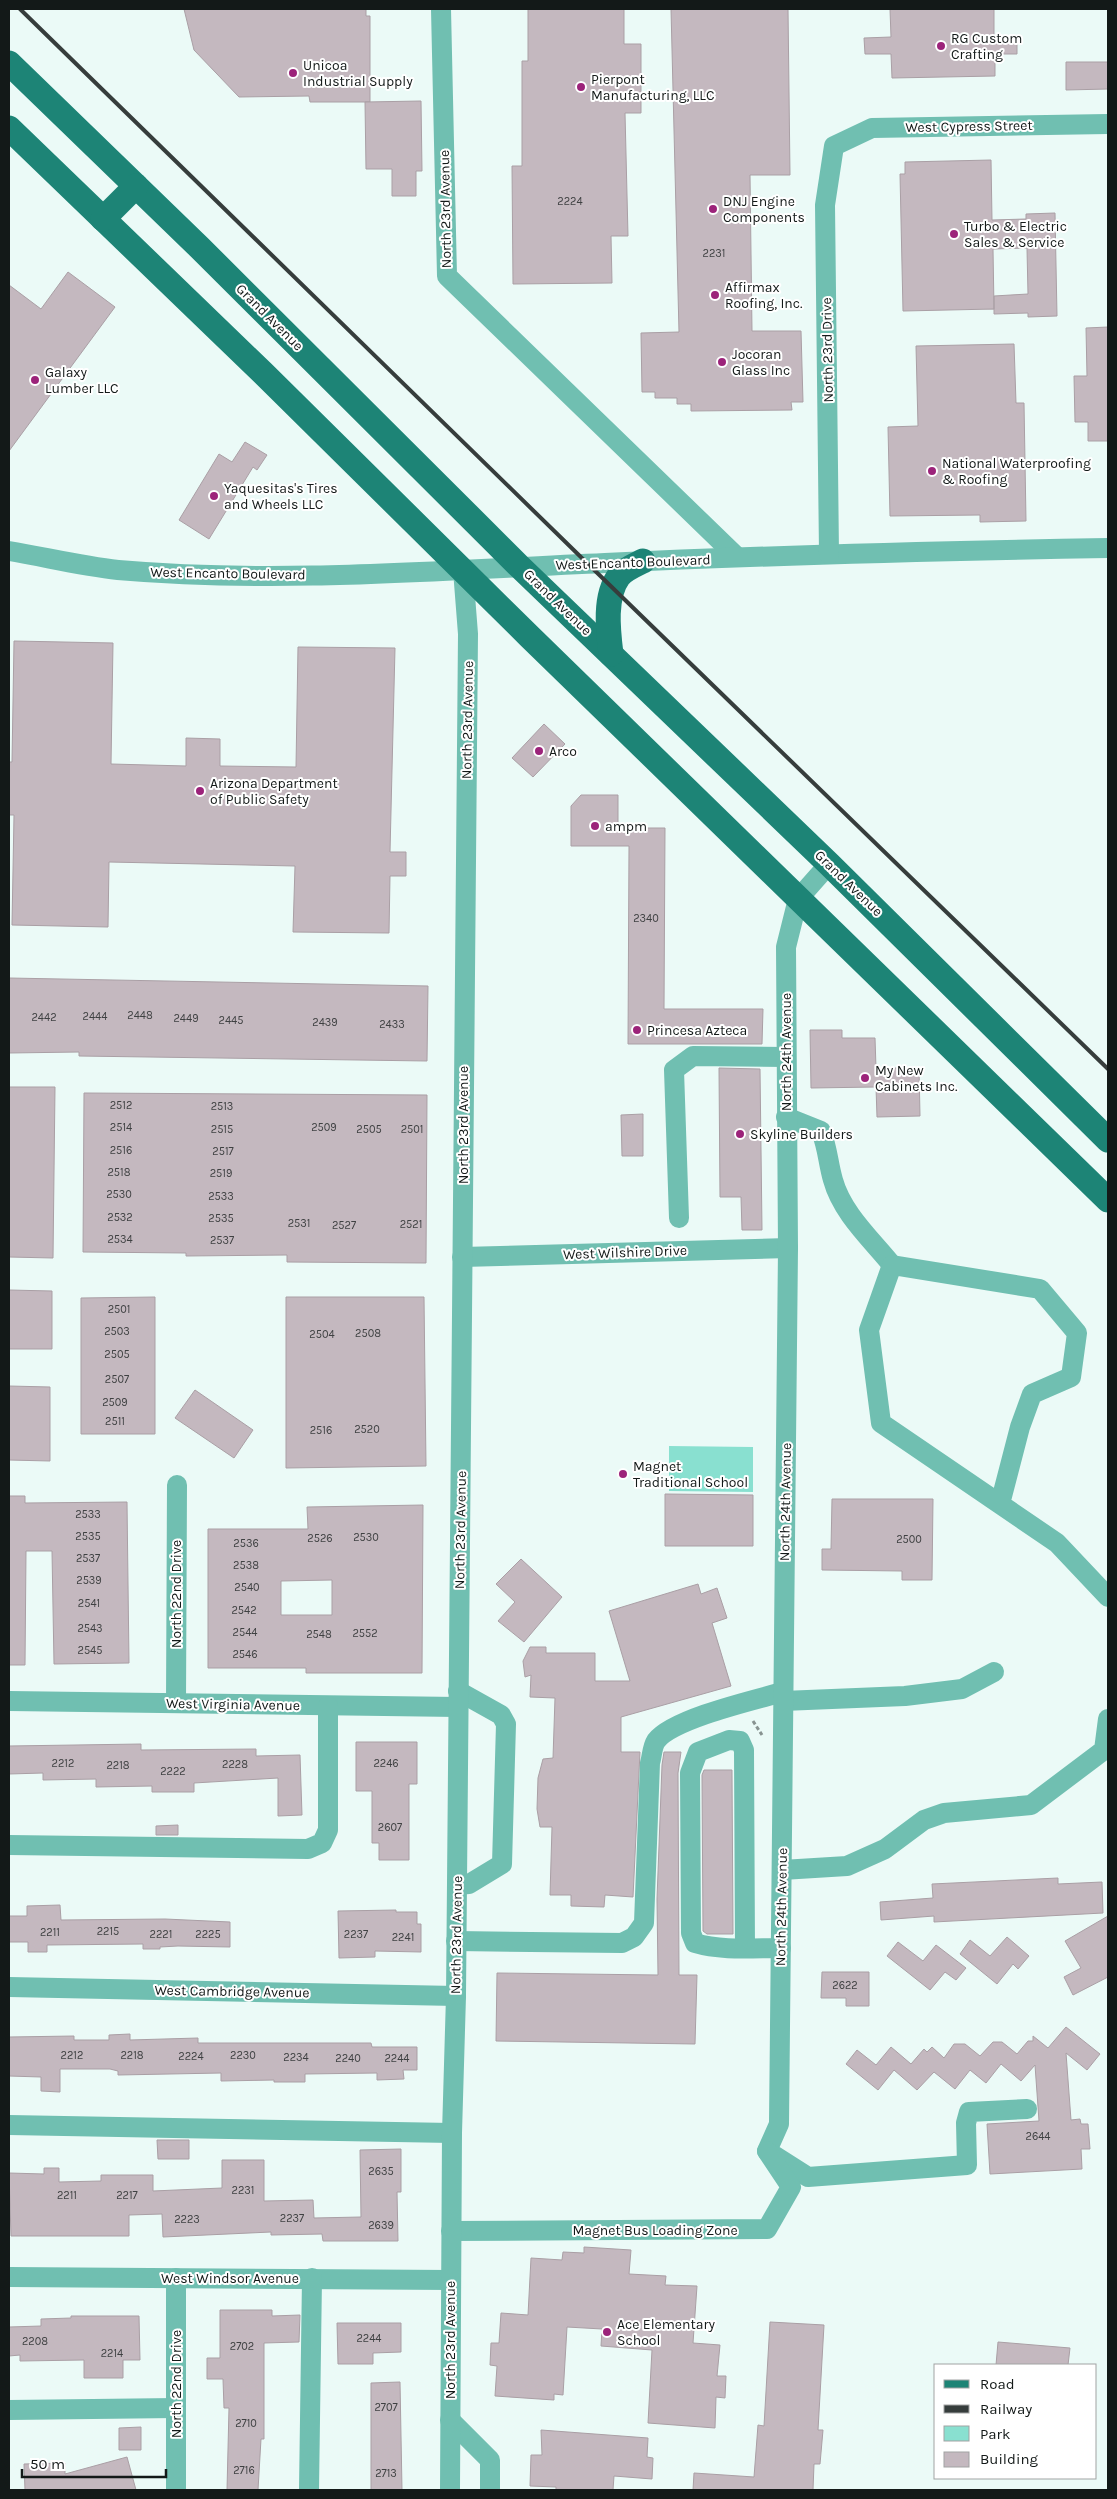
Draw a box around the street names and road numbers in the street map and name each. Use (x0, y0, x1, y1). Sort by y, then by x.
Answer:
street label: West Cypress Street (905, 117, 1033, 136)
street label: North 23rd Avenue (436, 150, 455, 268)
street label: Grand Avenue (233, 280, 307, 354)
street label: North 23rd Drive (818, 297, 837, 403)
street label: West Encanto Boulevard (555, 551, 711, 574)
street label: West Encanto Boulevard (150, 564, 306, 583)
street label: Grand Avenue (520, 566, 595, 639)
street label: North 23rd Avenue (458, 661, 477, 779)
street label: Grand Avenue (811, 847, 886, 920)
street label: North 24th Avenue (778, 993, 795, 1111)
street label: North 23rd Avenue (455, 1066, 472, 1184)
street label: West Wilshire Drive (563, 1242, 687, 1263)
street label: North 24th Avenue (776, 1443, 795, 1561)
street label: North 23rd Avenue (451, 1471, 470, 1589)
street label: North 22nd Drive (168, 1540, 185, 1648)
street label: West Virginia Avenue (166, 1695, 300, 1714)
street label: North 24th Avenue (772, 1848, 791, 1966)
street label: North 23rd Avenue (447, 1876, 466, 1994)
street label: West Cambridge Avenue (154, 1982, 310, 2001)
street label: Magnet Bus Loading Zone (572, 2222, 738, 2239)
street label: West Windsor Avenue (161, 2270, 299, 2287)
street label: North 23rd Avenue (442, 2281, 459, 2399)
street label: North 22nd Drive (168, 2330, 185, 2438)

